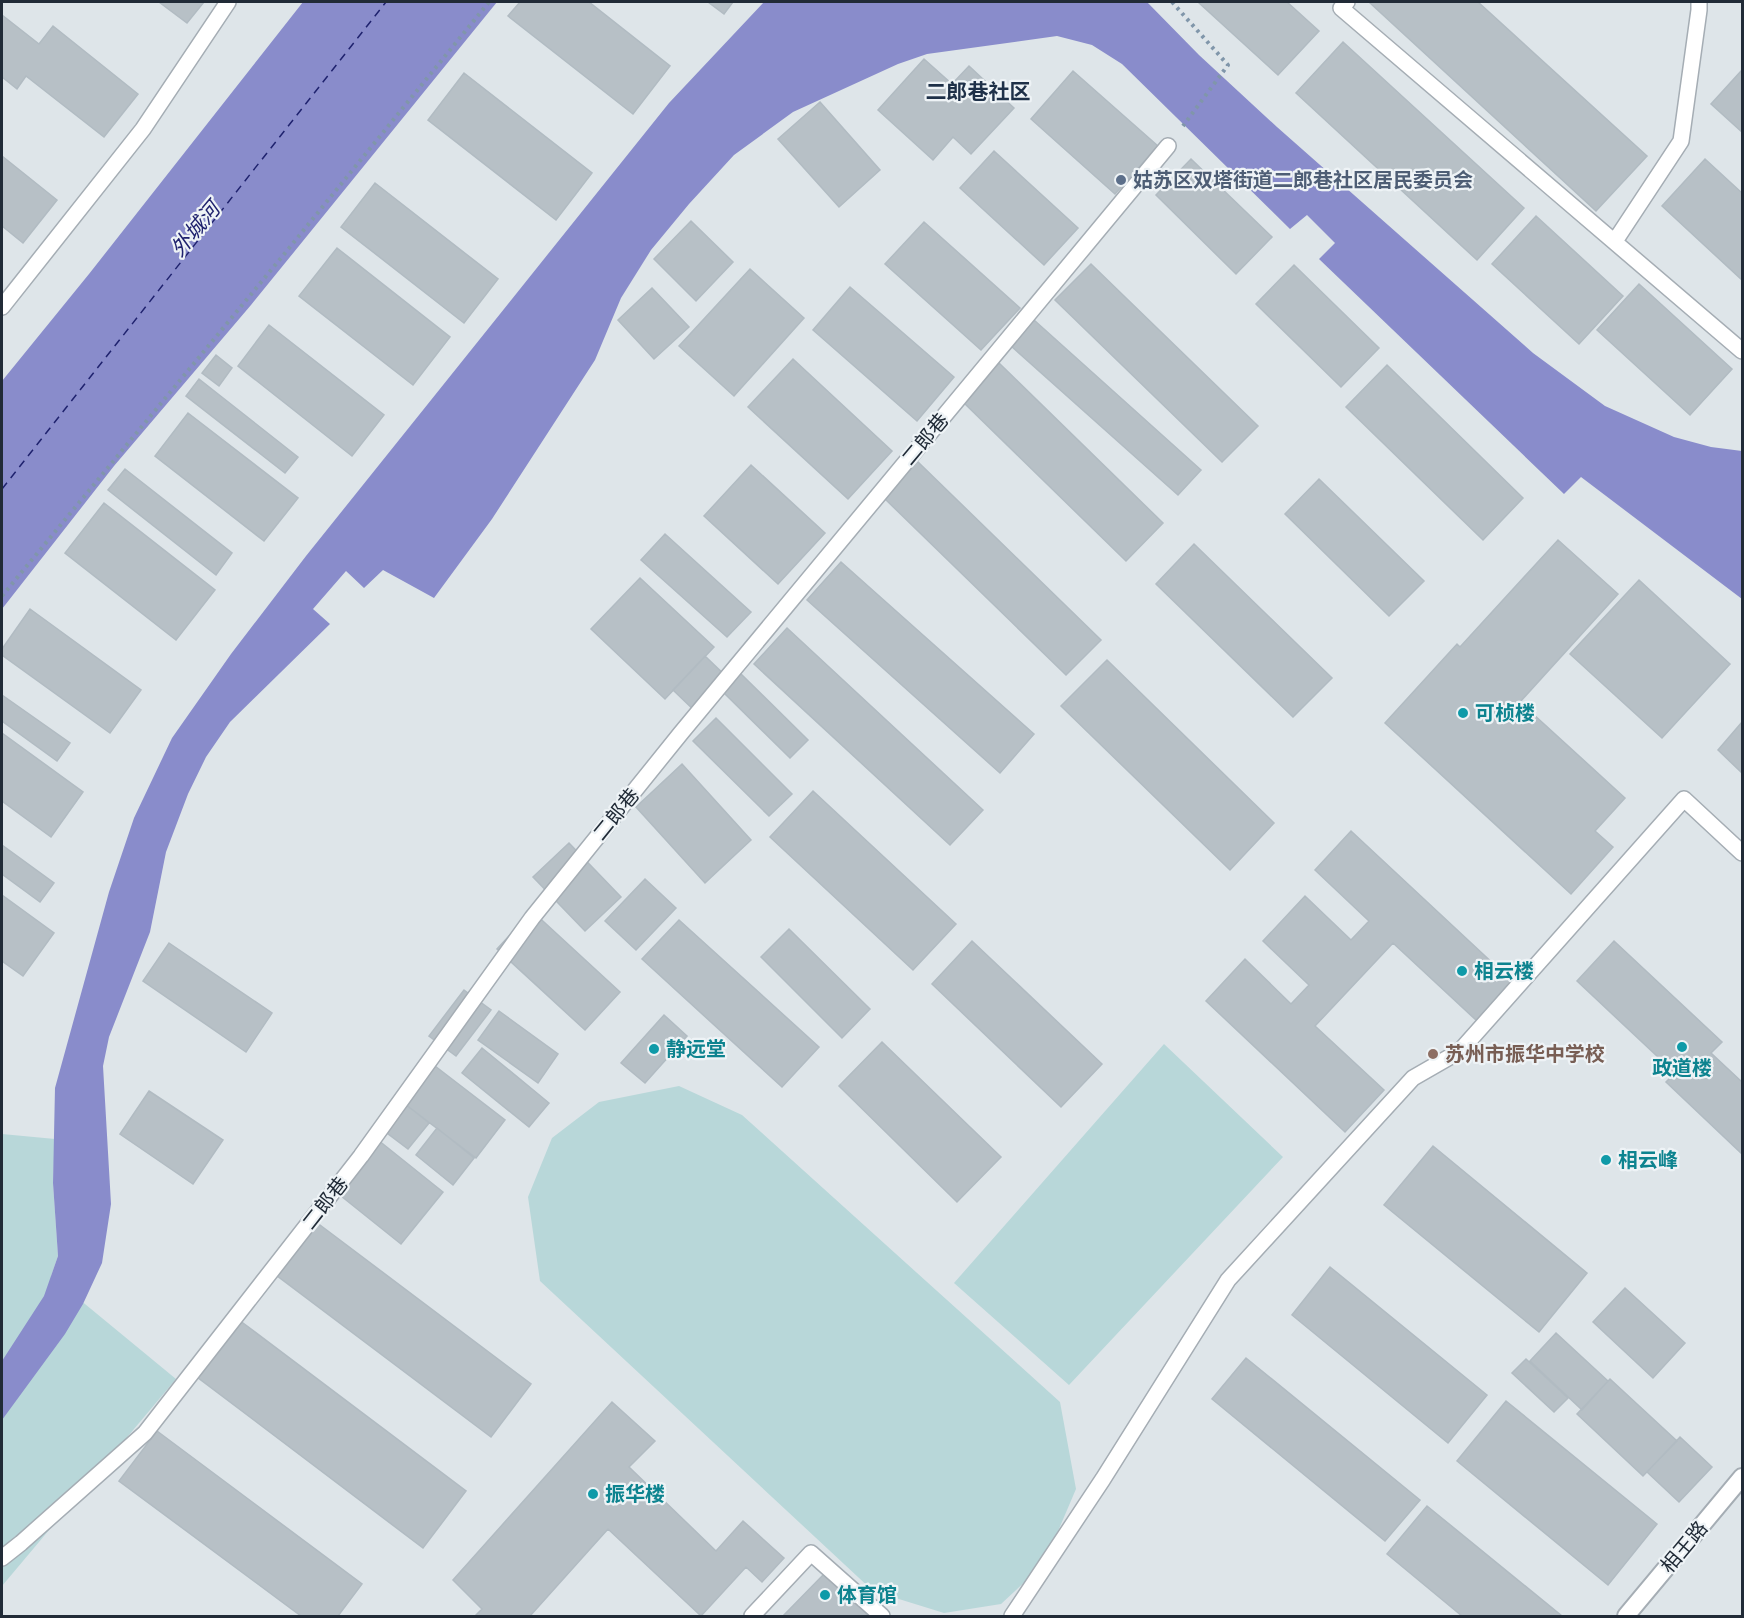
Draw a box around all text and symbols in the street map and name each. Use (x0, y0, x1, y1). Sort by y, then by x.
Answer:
district label: 二郎巷社区 (926, 79, 1031, 104)
place label: 姑苏区双塔街道二郎巷社区居民委员会 (1133, 168, 1473, 192)
marker: 姑苏区双塔街道二郎巷社区居民委员会 (1114, 173, 1128, 187)
water label: 外城河 (165, 194, 227, 261)
street label: 二郎巷 (897, 408, 953, 470)
place label: 可桢楼 (1475, 701, 1535, 725)
marker: 可桢楼 (1456, 706, 1470, 720)
street label: 二郎巷 (588, 783, 644, 845)
place label: 相云楼 (1474, 959, 1534, 983)
marker: 相云楼 (1455, 964, 1469, 978)
place label: 静远堂 (666, 1037, 726, 1061)
marker: 政道楼 (1675, 1040, 1689, 1054)
marker: 静远堂 (647, 1042, 661, 1056)
place label: 苏州市振华中学校 (1445, 1042, 1605, 1066)
marker: 苏州市振华中学校 (1426, 1047, 1440, 1061)
place label: 政道楼 (1652, 1056, 1712, 1080)
place label: 相云峰 (1618, 1148, 1678, 1172)
marker: 相云峰 (1599, 1153, 1613, 1167)
street label: 二郎巷 (297, 1172, 353, 1234)
place label: 振华楼 (605, 1482, 665, 1506)
marker: 振华楼 (586, 1487, 600, 1501)
street label: 相王路 (1656, 1516, 1712, 1578)
place label: 体育馆 (837, 1583, 897, 1607)
marker: 体育馆 (818, 1588, 832, 1602)

